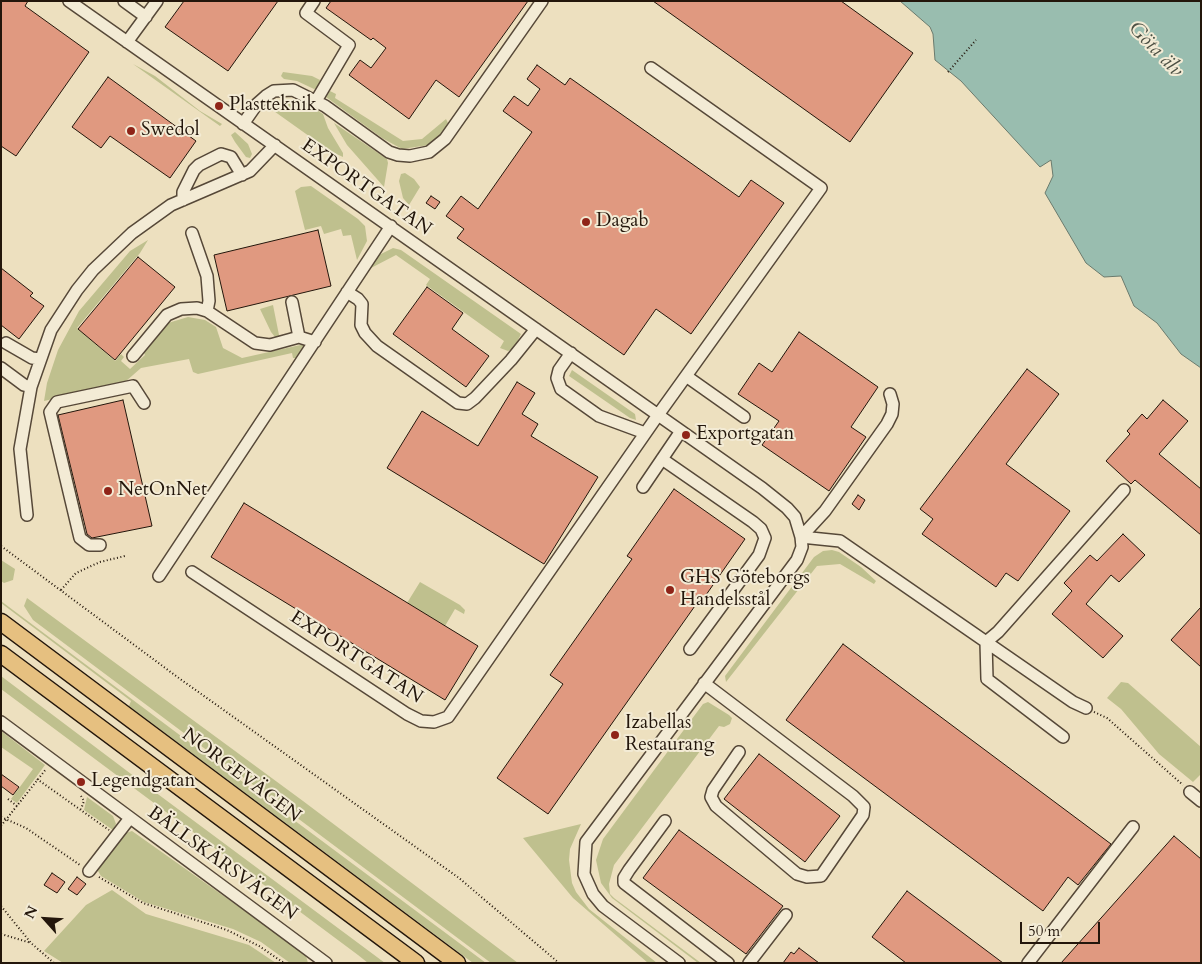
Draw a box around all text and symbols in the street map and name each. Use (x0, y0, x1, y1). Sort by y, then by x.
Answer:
water label: Göta älv (1123, 17, 1187, 83)
place label: Plastteknik (229, 95, 317, 117)
marker: Plastteknik (213, 100, 225, 112)
place label: Swedol (141, 120, 200, 142)
marker: Swedol (125, 125, 137, 137)
street label: EXPORTGATAN (297, 135, 435, 241)
place label: Dagab (596, 211, 649, 233)
marker: Dagab (580, 216, 592, 228)
place label: Exportgatan (696, 424, 794, 446)
marker: Exportgatan (680, 429, 692, 441)
place label: NetOnNet (118, 480, 207, 502)
marker: NetOnNet (102, 485, 114, 497)
place label: GHS Göteborgs Handelsstål (680, 568, 810, 612)
marker: GHS Göteborgs Handelsstål (664, 584, 676, 596)
street label: EXPORTGATAN (285, 607, 427, 709)
place label: Izabellas Restaurang (625, 713, 714, 757)
street label: NORGEVÄGEN (177, 724, 305, 828)
marker: Izabellas Restaurang (609, 729, 621, 741)
place label: Legendgatan (91, 771, 195, 793)
marker: Legendgatan (75, 776, 87, 788)
street label: BÄLLSKÄRSVÄGEN (143, 802, 301, 926)
north arrow (20, 894, 70, 944)
text: N (20, 903, 42, 922)
scale bar (1022, 912, 1102, 944)
text: 50 m (1028, 921, 1060, 941)

